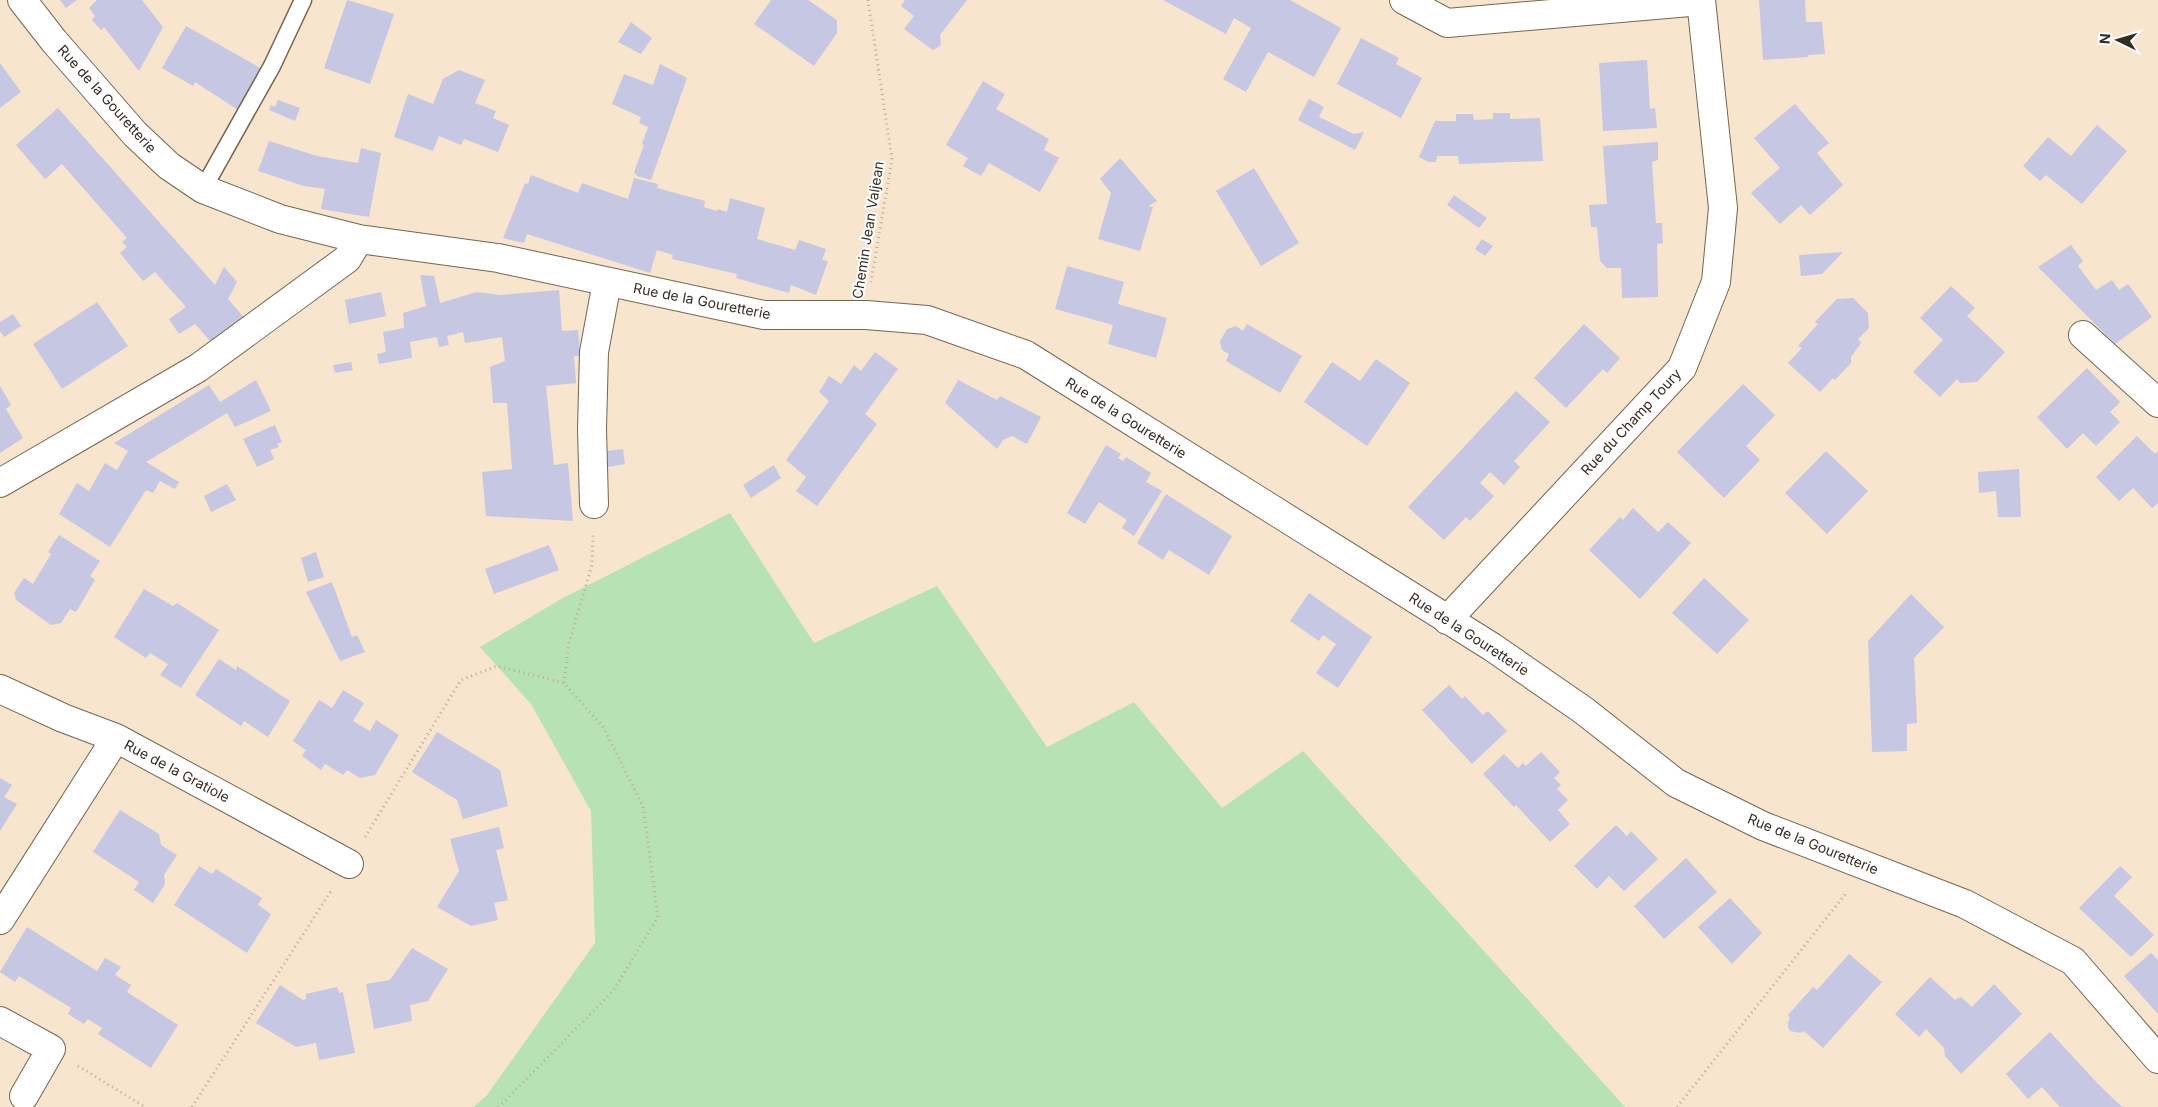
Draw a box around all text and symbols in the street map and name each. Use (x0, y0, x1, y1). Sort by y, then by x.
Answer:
north arrow (2093, 15, 2143, 65)
text: N (2096, 33, 2113, 45)
street label: Rue de la Gouretterie (54, 41, 160, 156)
street label: Chemin Jean Valjean (848, 160, 887, 300)
street label: Rue de la Gouretterie (632, 279, 772, 322)
street label: Rue du Champ Toury (1577, 365, 1684, 478)
street label: Rue de la Gouretterie (1063, 373, 1190, 462)
street label: Rue de la Gouretterie (1406, 588, 1532, 679)
street label: Rue de la Gratiole (122, 736, 233, 805)
street label: Rue de la Gouretterie (1745, 810, 1881, 878)

